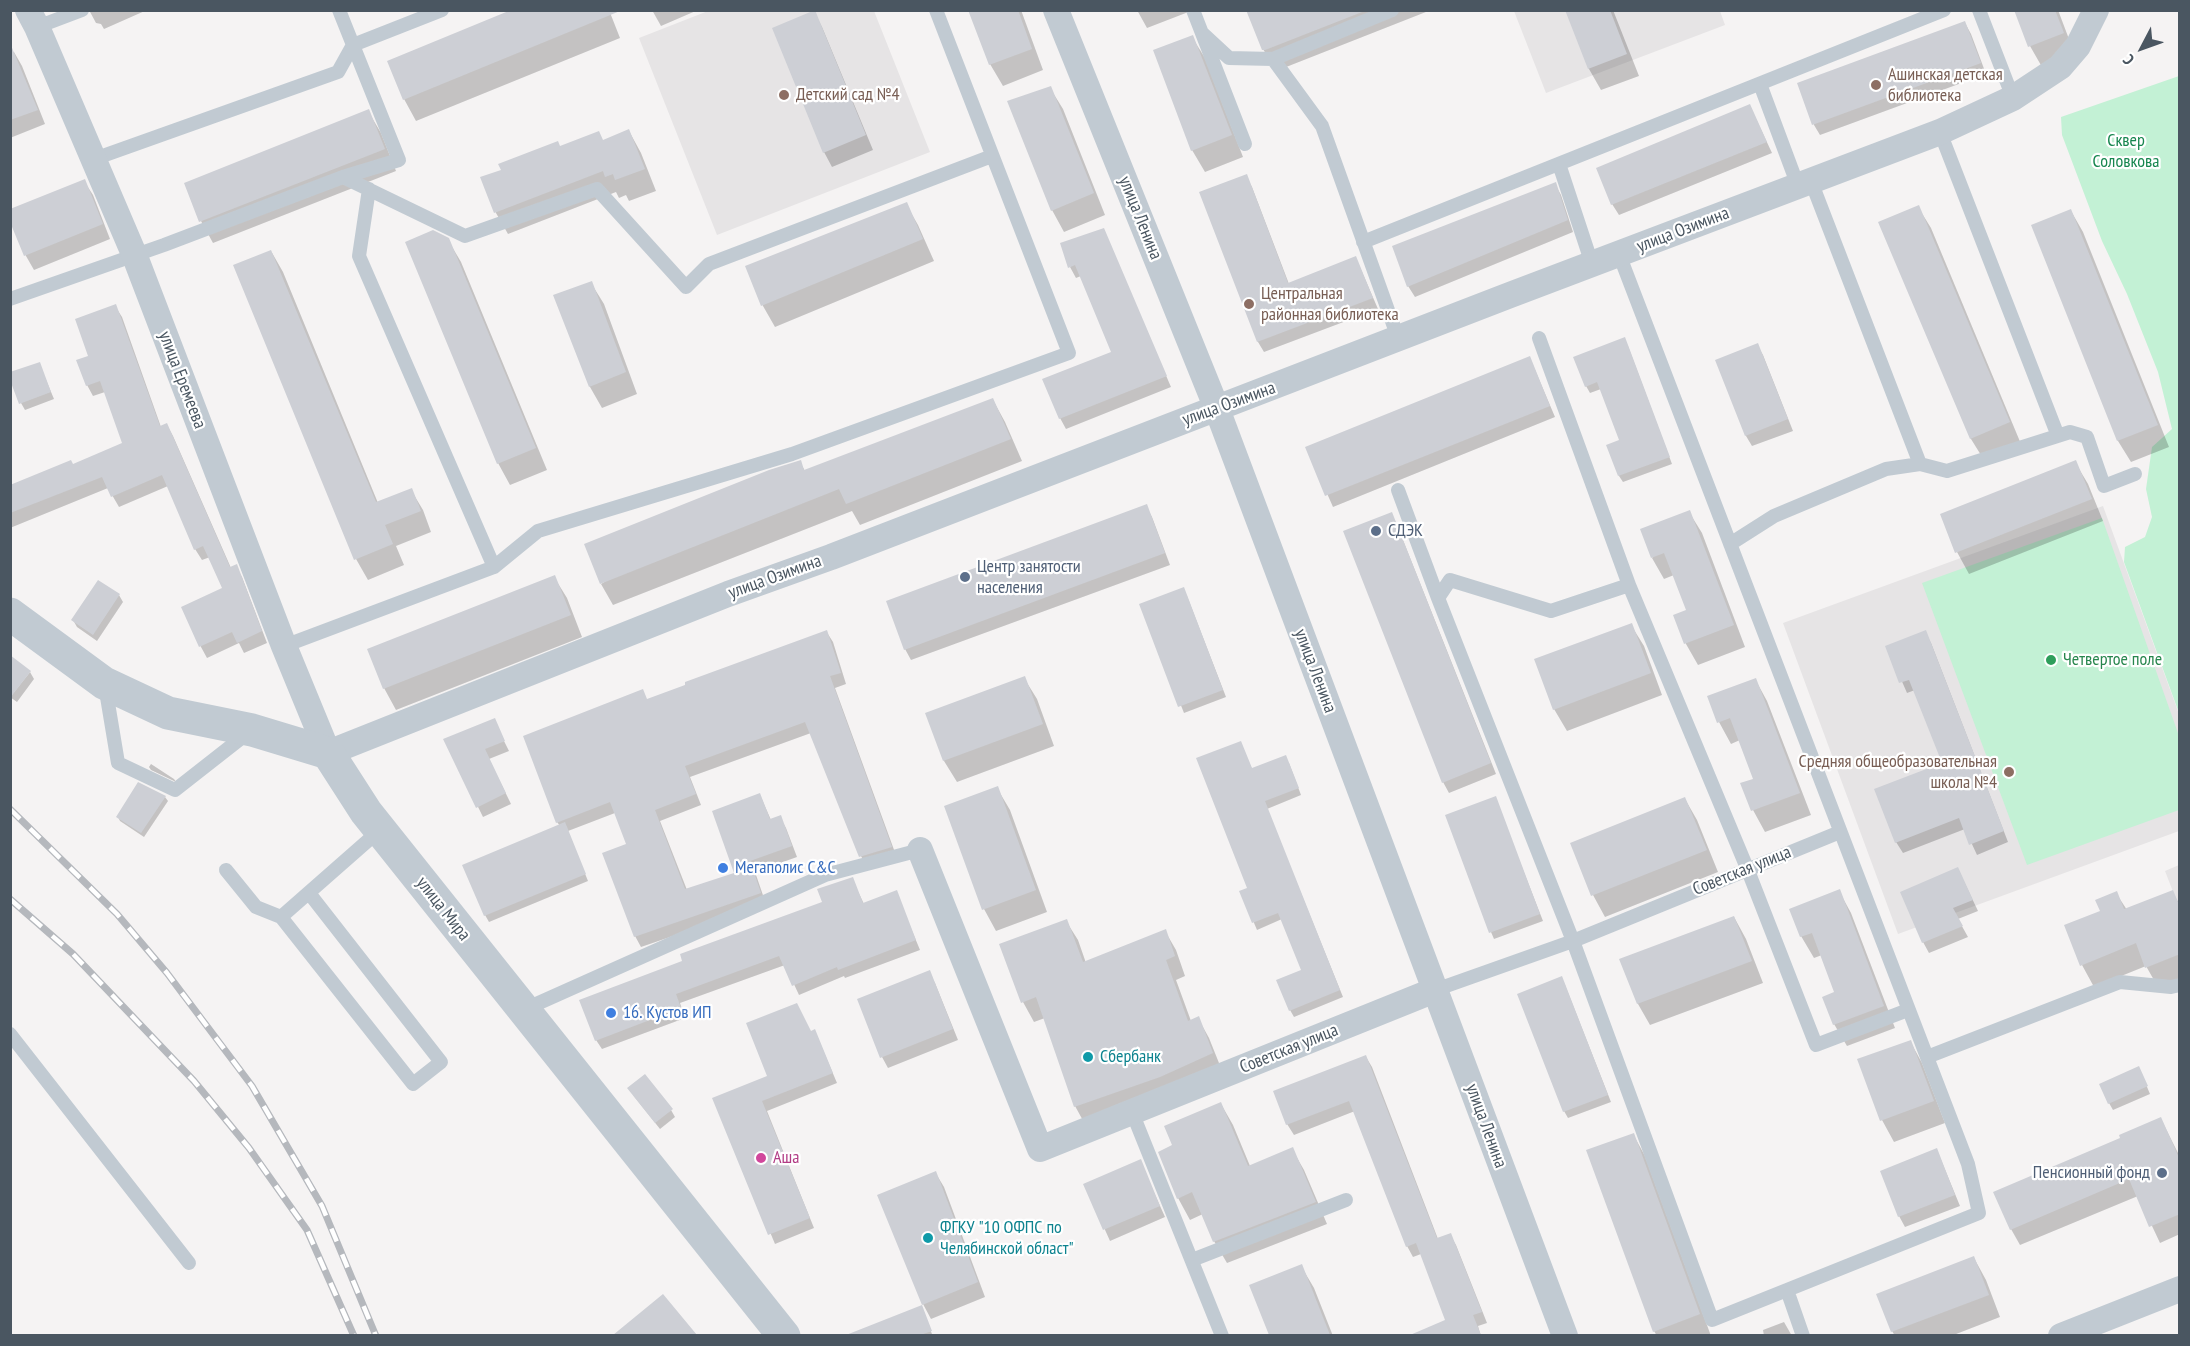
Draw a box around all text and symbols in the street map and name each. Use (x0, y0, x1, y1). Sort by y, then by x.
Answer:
north arrow (2112, 18, 2172, 78)
text: С (2118, 50, 2138, 69)
place label: Ашинская детская библиотека (1888, 64, 2003, 106)
marker: Ашинская детская библиотека (1869, 78, 1883, 92)
place label: Детский сад №4 (796, 84, 900, 106)
marker: Детский сад №4 (777, 88, 791, 102)
park label: Сквер Соловкова (2093, 130, 2159, 172)
street label: улица Ленина (1114, 173, 1166, 263)
street label: улица Озимина (1634, 203, 1732, 257)
place label: Центральная районная библиотека (1261, 283, 1399, 326)
marker: Центральная районная библиотека (1242, 297, 1256, 311)
street label: улица Еремеева (154, 328, 210, 432)
street label: улица Озимина (1180, 377, 1278, 431)
place label: СДЭК (1388, 520, 1423, 542)
marker: СДЭК (1369, 524, 1383, 538)
street label: улица Озимина (726, 550, 824, 604)
place label: Центр занятости населения (977, 556, 1081, 598)
marker: Центр занятости населения (958, 570, 972, 584)
street label: улица Ленина (1289, 626, 1341, 716)
place label: Четвертое поле (2063, 649, 2162, 671)
marker: Четвертое поле (2044, 653, 2058, 667)
place label: Средняя общеобразовательная школа №4 (1799, 751, 1997, 794)
marker: Средняя общеобразовательная школа №4 (2002, 765, 2016, 779)
street label: Советская улица (1690, 842, 1794, 900)
place label: Мегаполис C&C (735, 857, 836, 879)
marker: Мегаполис C&C (716, 861, 730, 875)
street label: улица Мира (411, 873, 475, 945)
place label: 16. Кустов ИП (623, 1002, 712, 1024)
marker: 16. Кустов ИП (604, 1006, 618, 1020)
street label: Советская улица (1237, 1020, 1341, 1078)
place label: Сбербанк (1100, 1046, 1161, 1068)
marker: Сбербанк (1081, 1050, 1095, 1064)
street label: улица Ленина (1461, 1081, 1511, 1171)
place label: Аша (773, 1147, 799, 1169)
marker: Аша (754, 1151, 768, 1165)
place label: Пенсионный фонд (2033, 1162, 2150, 1184)
marker: Пенсионный фонд (2155, 1166, 2169, 1180)
place label: ФГКУ "10 ОФПС по Челябинской област" (940, 1217, 1074, 1260)
marker: ФГКУ "10 ОФПС по Челябинской област" (921, 1231, 935, 1245)

